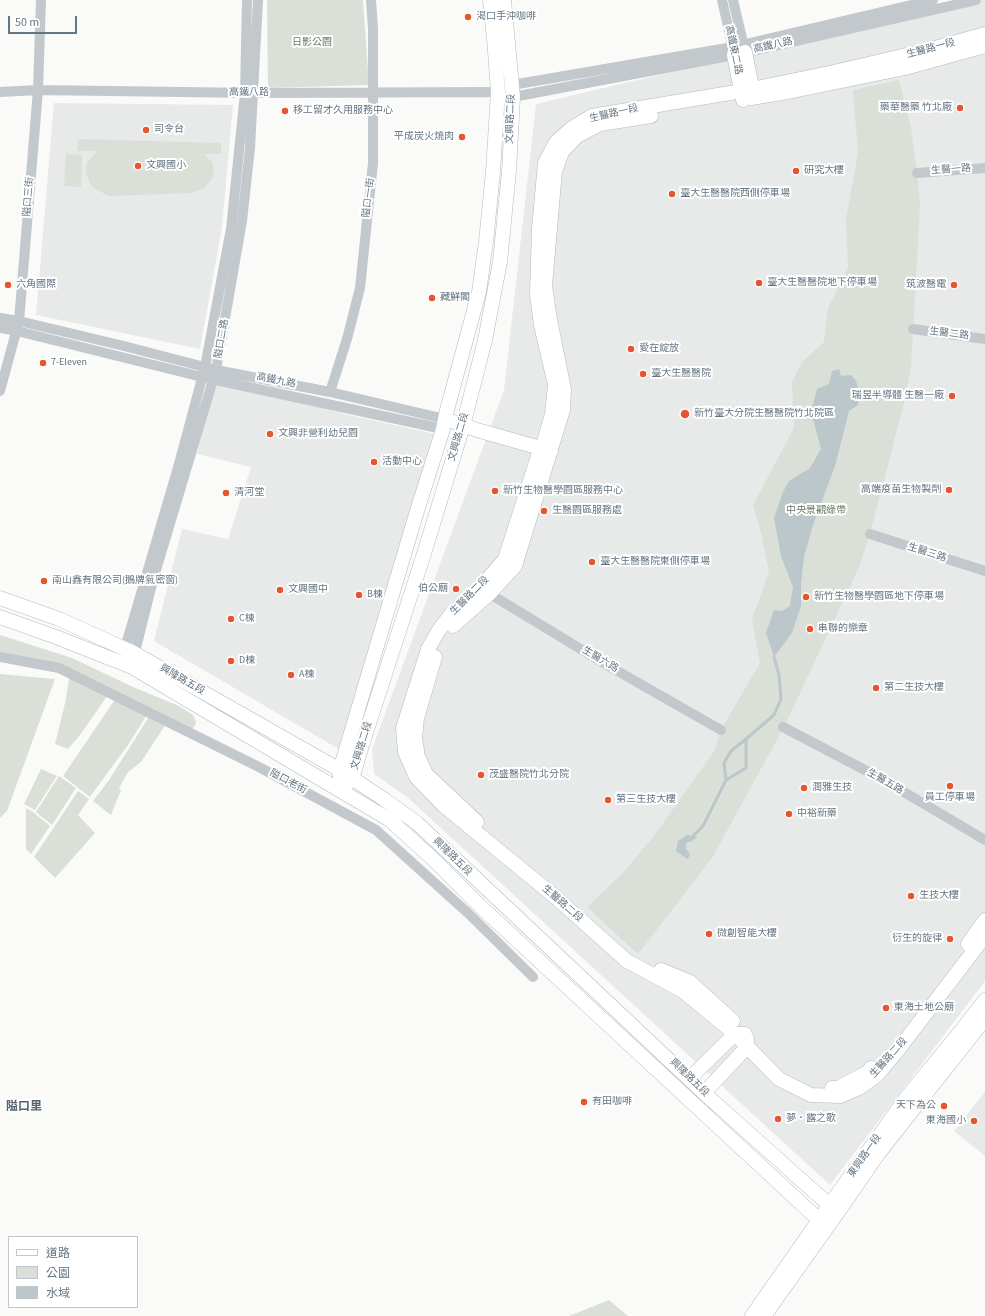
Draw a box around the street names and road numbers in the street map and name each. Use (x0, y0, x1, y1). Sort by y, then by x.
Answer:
street label: 高鐵東二路 (722, 24, 744, 76)
street label: 高鐵八路 (752, 36, 794, 56)
street label: 生醫路一段 (905, 37, 957, 61)
street label: 高鐵八路 (229, 87, 269, 99)
street label: 文興路二段 (504, 94, 518, 144)
street label: 生醫路一段 (588, 103, 640, 125)
street label: 生醫一路 (931, 163, 971, 177)
street label: 隘口三街 (21, 177, 37, 217)
street label: 隘口一街 (361, 177, 377, 219)
street label: 隘口二路 (213, 318, 231, 360)
street label: 生醫二路 (928, 326, 970, 342)
street label: 高鐵九路 (255, 371, 297, 391)
street label: 文興路二段 (446, 411, 472, 463)
street label: 生醫三路 (906, 541, 948, 565)
street label: 生醫路二段 (448, 574, 492, 618)
street label: 生醫六路 (580, 645, 620, 675)
street label: 興隆路五段 (157, 662, 207, 698)
street label: 文興路二段 (349, 720, 375, 772)
street label: 隘口老街 (268, 767, 308, 797)
street label: 生醫五路 (865, 767, 905, 797)
street label: 興隆路五段 (430, 835, 474, 879)
street label: 生醫路二段 (539, 883, 585, 925)
street label: 生醫路二段 (868, 1035, 910, 1081)
street label: 興隆路五段 (667, 1056, 711, 1100)
street label: 東興路一段 (846, 1132, 884, 1180)

